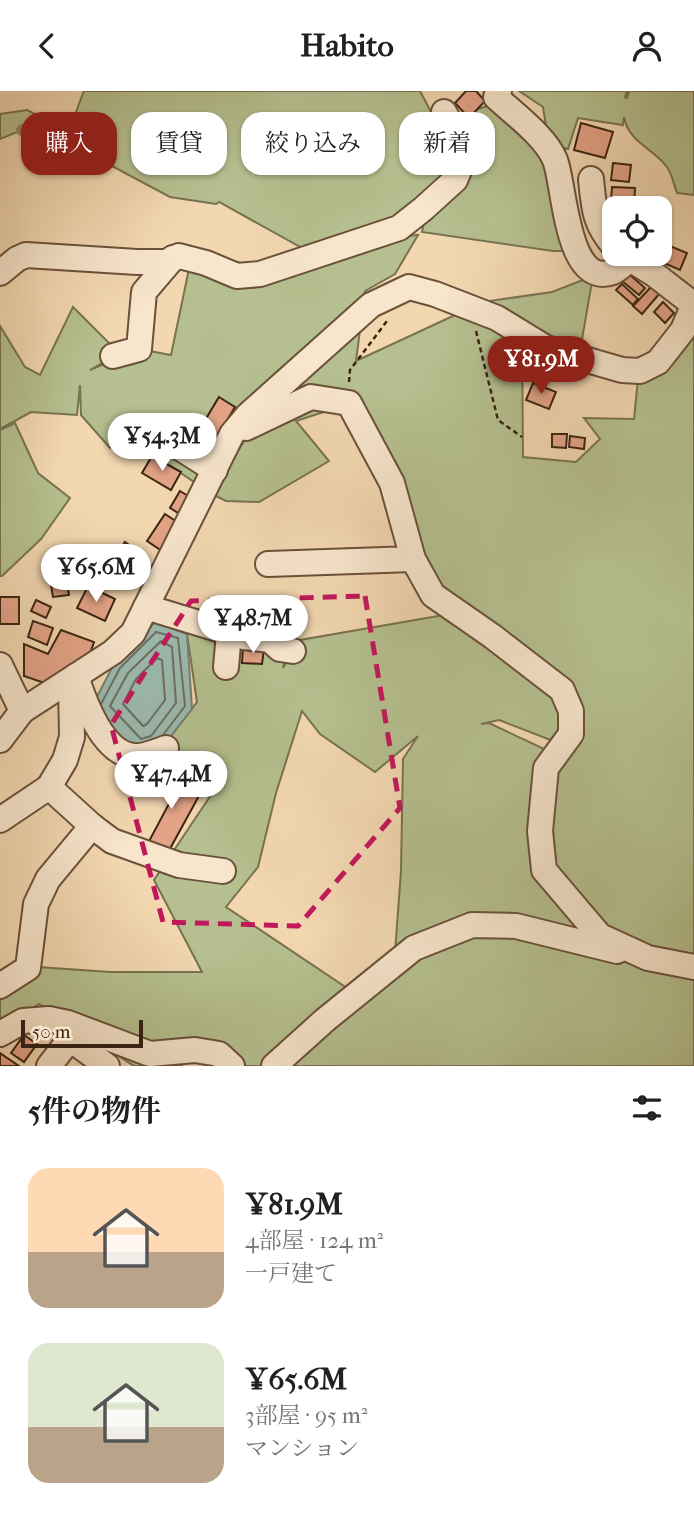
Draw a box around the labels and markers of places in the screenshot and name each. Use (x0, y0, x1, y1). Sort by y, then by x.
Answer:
pin: ¥81.9M (484, 337, 598, 396)
pin: ¥54.3M (105, 413, 219, 473)
pin: ¥65.6M (39, 545, 153, 604)
pin: ¥48.7M (196, 595, 310, 655)
pin: ¥47.4M (114, 751, 228, 811)

